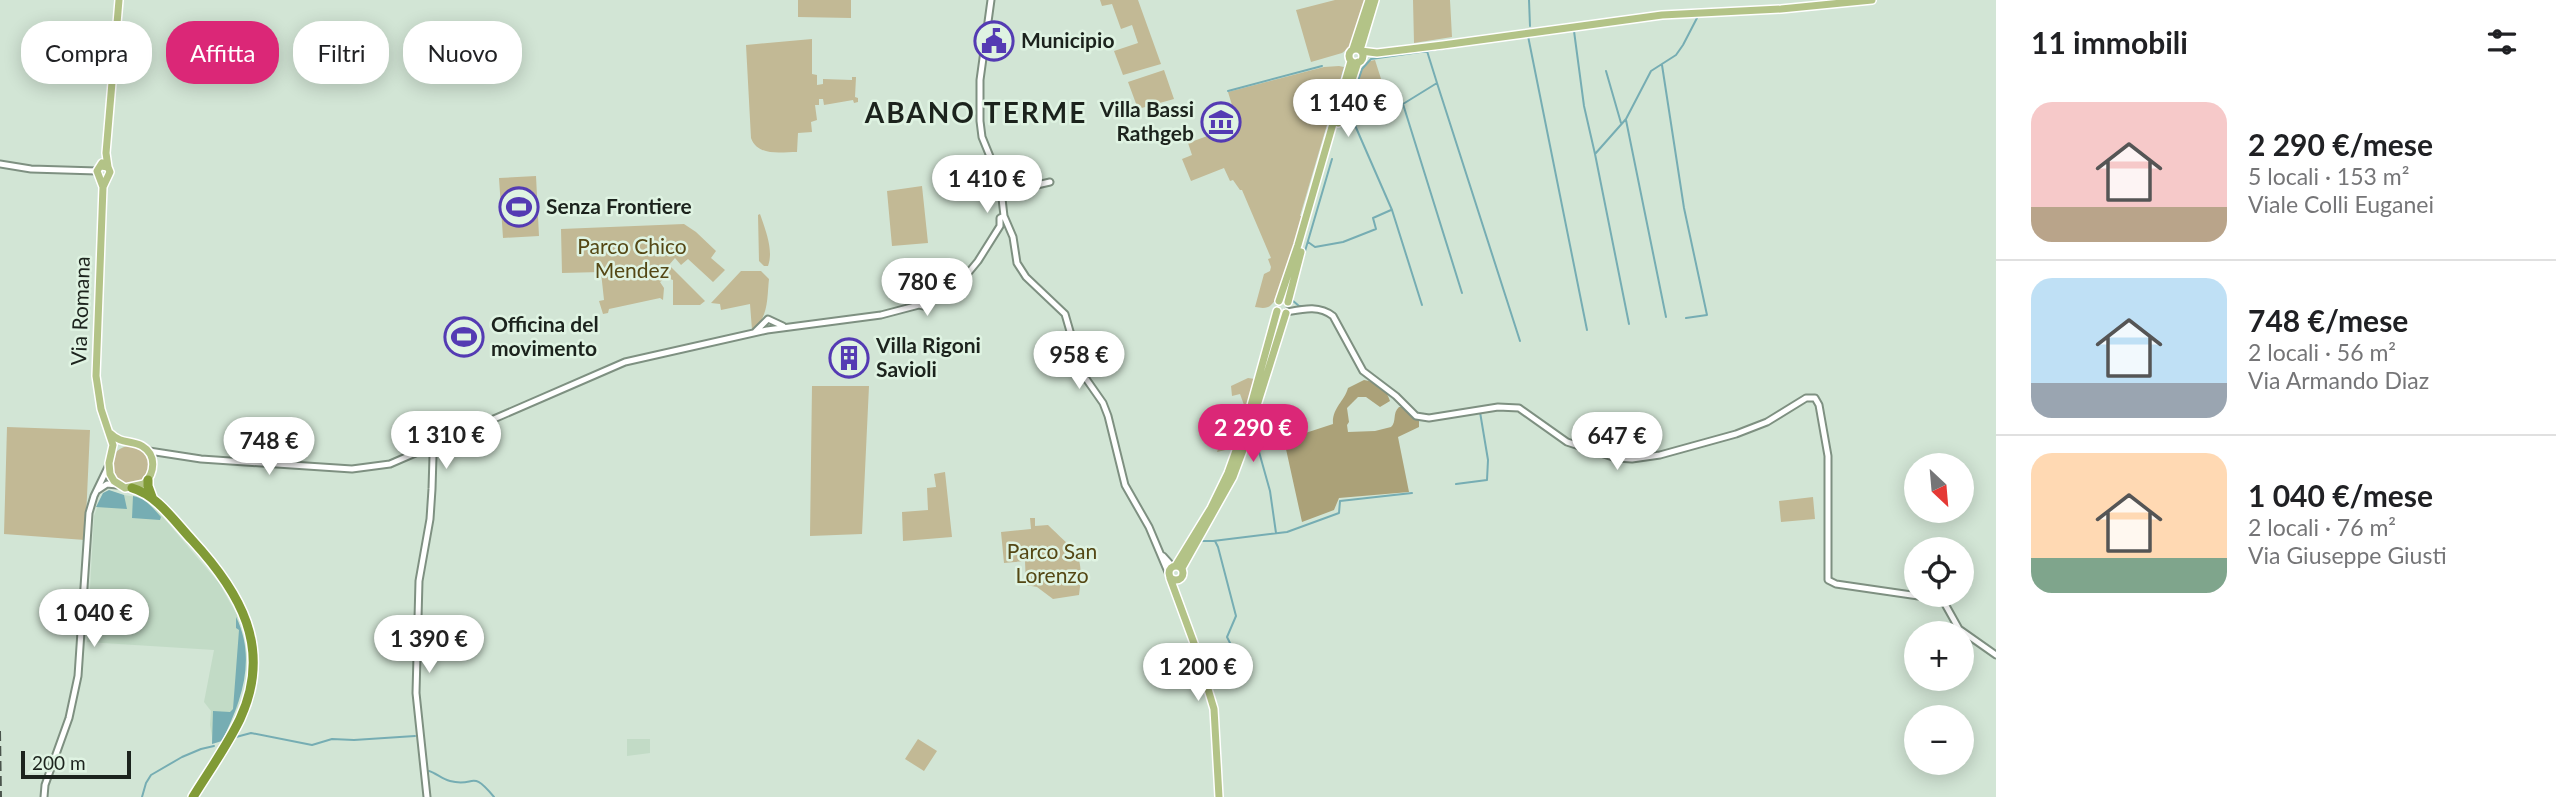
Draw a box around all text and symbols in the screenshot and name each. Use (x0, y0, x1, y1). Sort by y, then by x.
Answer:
public building icon: Municipio (973, 20, 1015, 62)
chip: Compra (21, 21, 152, 84)
chip: Affitta (166, 21, 279, 84)
chip: Filtri (293, 21, 389, 84)
chip: Nuovo (403, 21, 522, 84)
icon: filters (2483, 23, 2521, 61)
text: 11 immobili (2031, 24, 2188, 60)
place label: Municipio (1021, 27, 1114, 52)
pin: 1 140 € (1283, 80, 1413, 139)
text: 1 140 € (1309, 88, 1387, 116)
district label: ABANO TERME (864, 95, 1087, 129)
place label: Villa Bassi Rathgeb (1099, 96, 1194, 145)
museum icon: Villa Bassi Rathgeb (1200, 101, 1242, 143)
text: 2 290 €/mese (2248, 126, 2433, 162)
icon: home (2087, 130, 2171, 214)
pin: 1 410 € (922, 156, 1052, 215)
text: 5 locali · 153 m² (2248, 162, 2409, 190)
text: 1 410 € (948, 164, 1026, 192)
sports icon: Senza Frontiere (498, 186, 540, 228)
text: Viale Colli Euganei (2248, 190, 2434, 218)
place label: Senza Frontiere (546, 193, 692, 218)
park label: Parco Chico Mendez (577, 233, 687, 282)
street label: Via Romana (65, 256, 94, 366)
pin: 780 € (878, 258, 976, 318)
text: 780 € (898, 267, 956, 295)
text: 748 €/mese (2248, 302, 2408, 338)
icon: home (2087, 306, 2171, 390)
place label: Officina del movimento (491, 311, 599, 360)
sports icon: Officina del movimento (443, 316, 485, 358)
place label: Villa Rigoni Savioli (875, 332, 981, 381)
pin: 958 € (1030, 332, 1128, 391)
building icon: Villa Rigoni Savioli (828, 337, 870, 379)
text: 2 locali · 56 m² (2248, 338, 2396, 366)
text: 958 € (1050, 340, 1108, 368)
text: Via Armando Diaz (2248, 366, 2429, 394)
pin: 2 290 € (1188, 405, 1318, 464)
pin: 1 310 € (381, 412, 511, 471)
pin: 647 € (1568, 412, 1666, 472)
text: 2 290 € (1214, 413, 1292, 441)
pin: 748 € (220, 418, 318, 477)
text: 1 310 € (407, 420, 485, 448)
text: 647 € (1588, 421, 1646, 449)
text: 748 € (240, 426, 298, 454)
north arrow (1904, 453, 1974, 523)
map controls (1904, 453, 1974, 775)
text: 1 040 €/mese (2248, 477, 2433, 513)
icon: home (2087, 481, 2171, 565)
text: 2 locali · 76 m² (2248, 513, 2396, 541)
button: locate (1904, 537, 1974, 607)
park label: Parco San Lorenzo (1007, 538, 1097, 587)
text: Via Giuseppe Giusti (2248, 541, 2447, 569)
pin: 1 040 € (29, 590, 159, 649)
text: 1 040 € (55, 598, 133, 626)
pin: 1 390 € (364, 616, 494, 675)
button: + (1904, 621, 1974, 691)
text: 1 390 € (390, 624, 468, 652)
pin: 1 200 € (1133, 644, 1263, 703)
text: 1 200 € (1159, 652, 1237, 680)
button: − (1904, 705, 1974, 775)
scale bar (21, 748, 131, 780)
text: 200 m (32, 751, 86, 774)

